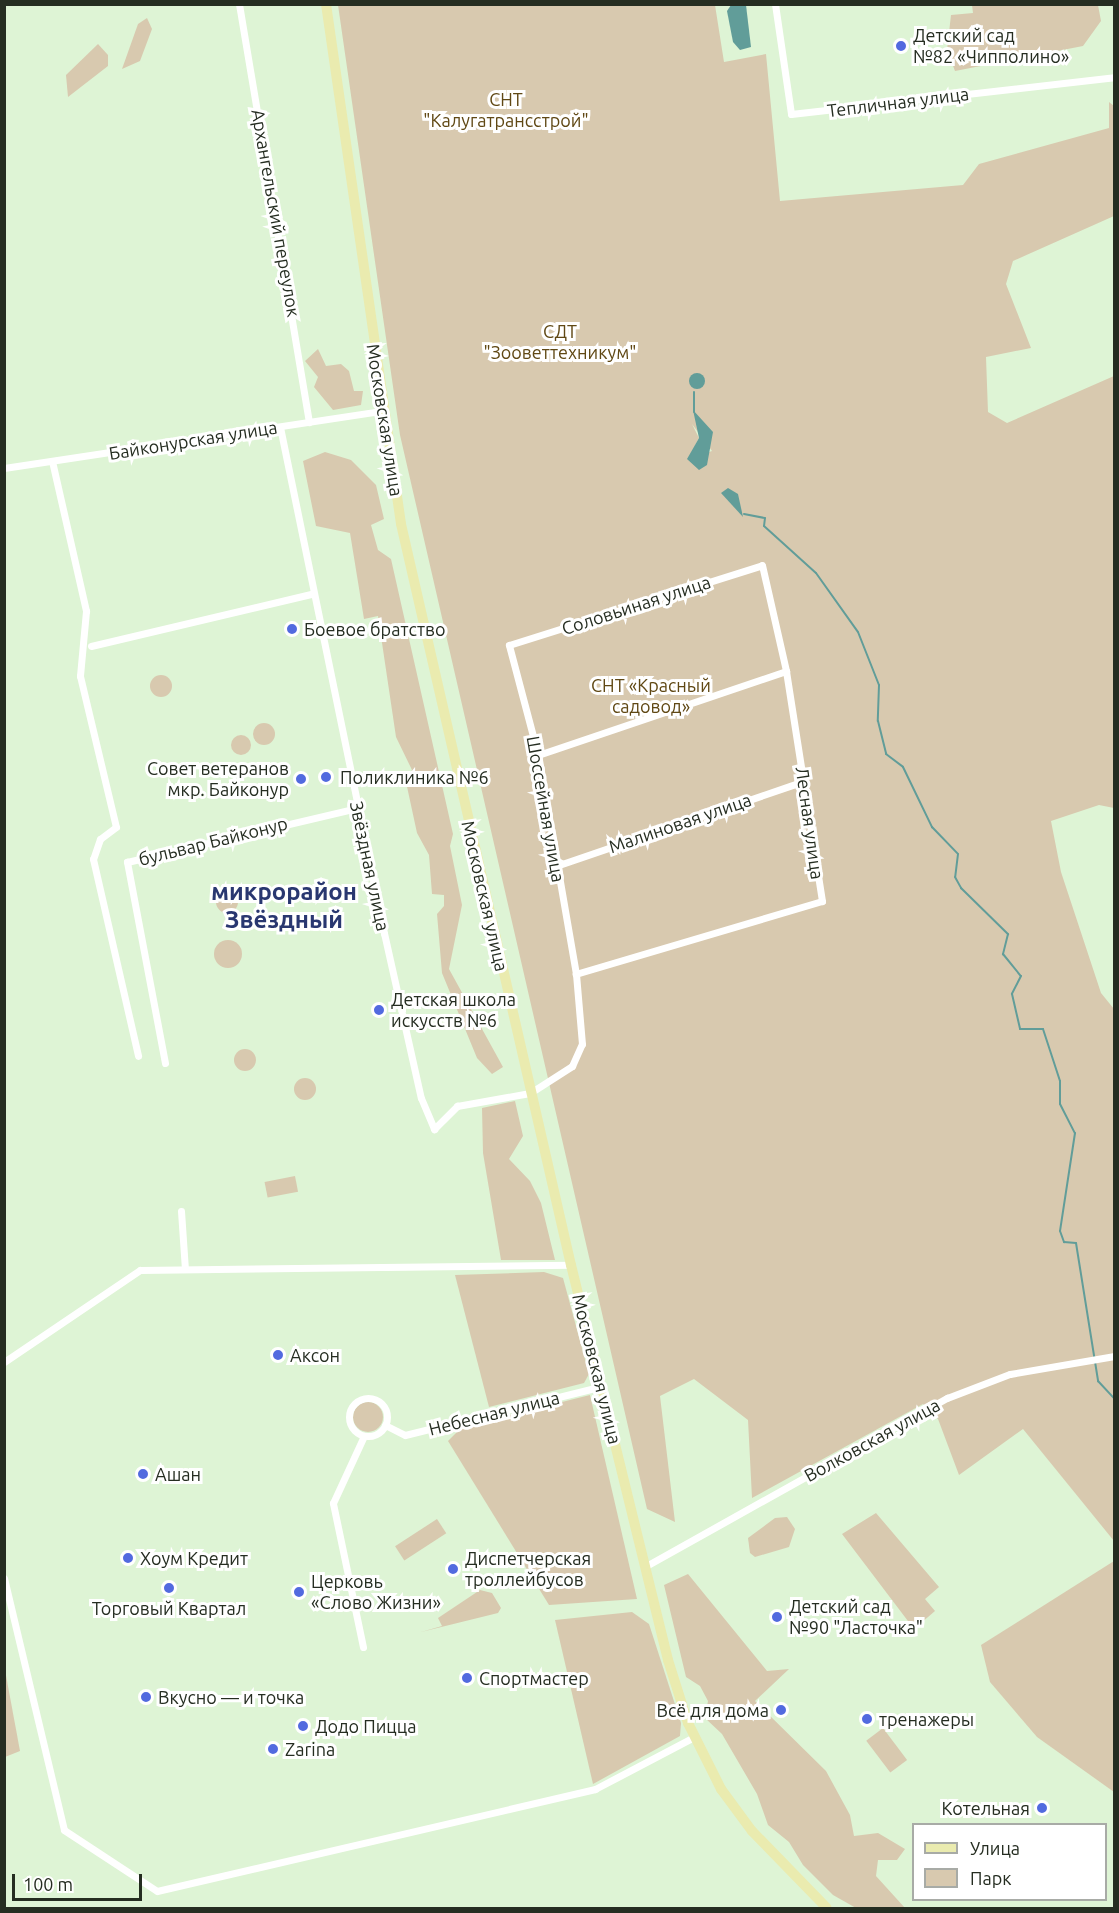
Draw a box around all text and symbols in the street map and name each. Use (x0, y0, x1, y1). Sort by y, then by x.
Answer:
place label: Детский сад №82 «Чипполино» (913, 25, 1069, 68)
marker: Детский сад №82 «Чипполино» (894, 39, 908, 53)
street label: Тепличная улица (826, 83, 970, 121)
park label: СНТ "Калугатрансстрой" (423, 89, 589, 132)
street label: Архангельский переулок (247, 107, 305, 319)
park label: СДТ "Зооветтехникум" (483, 321, 637, 364)
street label: Московская улица (362, 342, 408, 498)
street label: Байконурская улица (107, 416, 279, 464)
street label: Соловьиная улица (559, 571, 713, 639)
place label: Боевое братство (304, 618, 445, 640)
marker: Боевое братство (285, 622, 299, 636)
park label: СНТ «Красный садовод» (591, 675, 711, 718)
street label: Шоссейная улица (522, 734, 570, 884)
place label: Совет ветеранов мкр. Байконур (147, 758, 289, 800)
street label: Лесная улица (791, 765, 829, 881)
place label: Поликлиника №6 (340, 766, 489, 788)
marker: Поликлиника №6 (317, 768, 335, 786)
marker: Совет ветеранов мкр. Байконур (294, 772, 308, 786)
street label: Малиновая улица (606, 788, 754, 858)
street label: Звёздная улица (346, 799, 394, 933)
street label: бульвар Байконур (136, 812, 290, 870)
street label: Московская улица (457, 819, 513, 973)
district label: микрорайон Звёздный (211, 878, 357, 934)
place label: Детская школа искусств №6 (391, 989, 516, 1032)
marker: Детская школа искусств №6 (372, 1003, 386, 1017)
street label: Московская улица (568, 1292, 626, 1446)
place label: Аксон (290, 1344, 340, 1366)
marker: Аксон (271, 1348, 285, 1362)
street label: Небесная улица (426, 1386, 562, 1440)
street label: Волковская улица (800, 1394, 944, 1486)
place label: Ашан (155, 1463, 201, 1485)
marker: Ашан (136, 1467, 150, 1481)
place label: Хоум Кредит (140, 1547, 248, 1569)
place label: Диспетчерская троллейбусов (465, 1548, 591, 1590)
marker: Хоум Кредит (121, 1551, 135, 1565)
marker: Диспетчерская троллейбусов (446, 1562, 460, 1576)
place label: Церковь «Слово Жизни» (311, 1571, 441, 1614)
marker: Торговый Квартал (162, 1581, 176, 1595)
marker: Церковь «Слово Жизни» (292, 1585, 306, 1599)
place label: Детский сад №90 "Ласточка" (789, 1596, 923, 1638)
place label: Торговый Квартал (92, 1597, 246, 1619)
marker: Детский сад №90 "Ласточка" (770, 1610, 784, 1624)
place label: Спортмастер (479, 1667, 589, 1689)
marker: Спортмастер (460, 1671, 474, 1685)
place label: Вкусно — и точка (158, 1686, 304, 1708)
marker: Вкусно — и точка (139, 1690, 153, 1704)
place label: Всё для дома (656, 1699, 769, 1721)
marker: Всё для дома (774, 1703, 788, 1717)
place label: тренажеры (879, 1708, 974, 1730)
marker: тренажеры (860, 1712, 874, 1726)
place label: Додо Пицца (315, 1715, 417, 1737)
marker: Додо Пицца (296, 1719, 310, 1733)
place label: Zarina (285, 1738, 335, 1760)
marker: Zarina (266, 1742, 280, 1756)
place label: Котельная (941, 1797, 1030, 1819)
marker: Котельная (1035, 1801, 1049, 1815)
legend (912, 1823, 1107, 1901)
text: Улица (970, 1838, 1020, 1858)
scale bar (15, 1862, 146, 1900)
text: Парк (970, 1868, 1011, 1888)
text: 100 m (23, 1874, 73, 1894)

